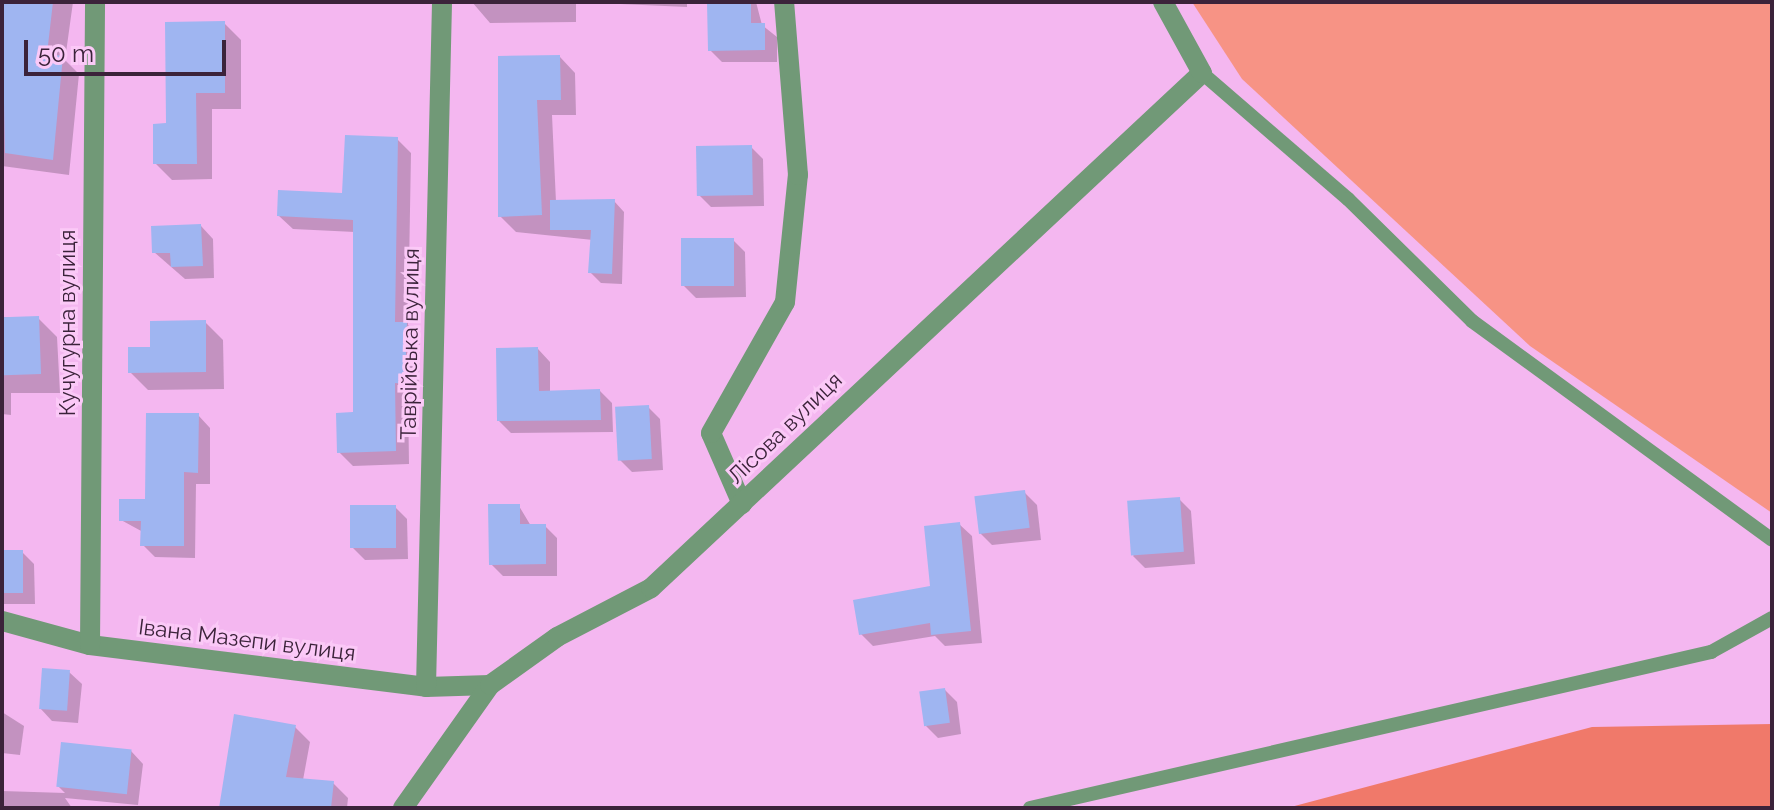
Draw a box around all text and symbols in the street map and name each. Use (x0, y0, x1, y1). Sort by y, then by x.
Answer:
scale bar (28, 24, 230, 74)
text: 50 m (38, 39, 94, 68)
street label: Кучугурна вулиця (55, 230, 81, 416)
street label: Таврійська вулиця (395, 248, 425, 440)
street label: Лісова вулиця (722, 367, 848, 489)
street label: Івана Мазепи вулиця (137, 614, 357, 666)

